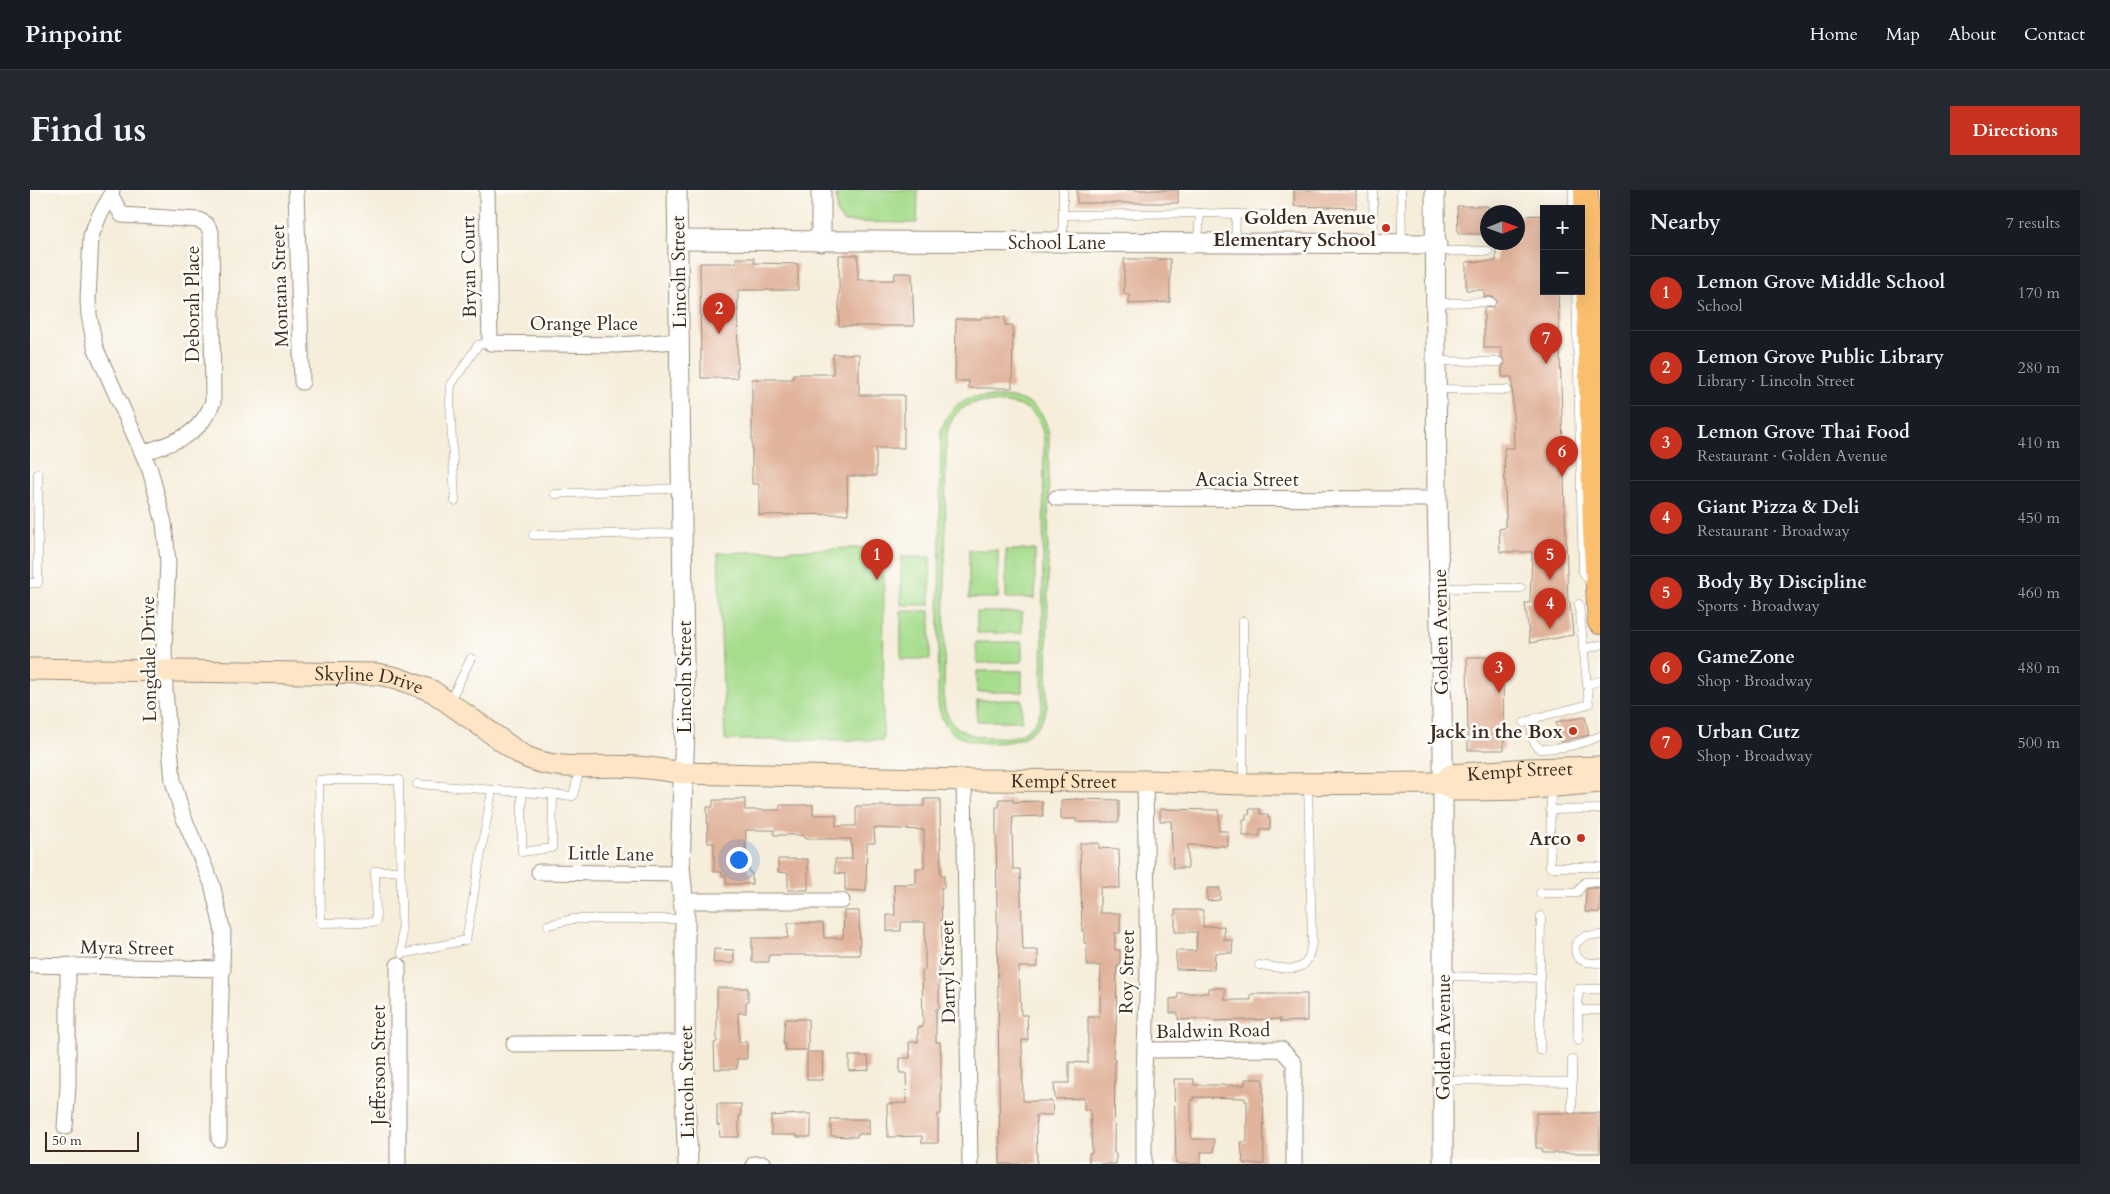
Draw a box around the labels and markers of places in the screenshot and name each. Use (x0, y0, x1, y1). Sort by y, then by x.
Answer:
place label: Golden Avenue Elementary School (1213, 205, 1376, 253)
marker: Golden Avenue Elementary School (1380, 222, 1392, 234)
pin: 2 (703, 293, 735, 334)
pin: 7 (1530, 323, 1562, 364)
pin: 6 (1546, 436, 1578, 477)
pin: 1 (861, 539, 893, 580)
pin: 5 (1534, 539, 1566, 580)
pin: 4 (1534, 588, 1566, 629)
pin: 3 (1483, 652, 1515, 693)
place label: Jack in the Box (1427, 719, 1564, 745)
marker: Jack in the Box (1567, 725, 1579, 737)
place label: Arco (1529, 826, 1571, 852)
marker: Arco (1575, 832, 1587, 844)

